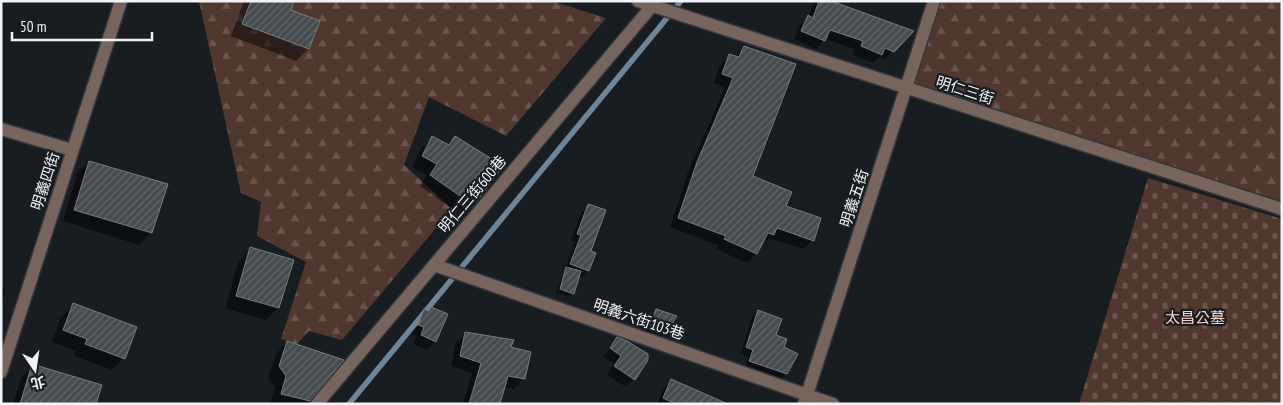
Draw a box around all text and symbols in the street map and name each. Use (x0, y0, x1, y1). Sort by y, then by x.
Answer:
scale bar (12, 10, 152, 42)
text: 50 m (20, 17, 46, 36)
street label: 明仁三街 (934, 72, 996, 108)
street label: 明義四街 (27, 150, 63, 212)
street label: 明仁三街600巷 (434, 151, 510, 237)
street label: 明義五街 (836, 167, 872, 229)
street label: 明義六街103巷 (591, 295, 687, 343)
park label: 太昌公墓 (1165, 308, 1225, 327)
north arrow (10, 345, 60, 395)
text: 北 (29, 372, 47, 393)

